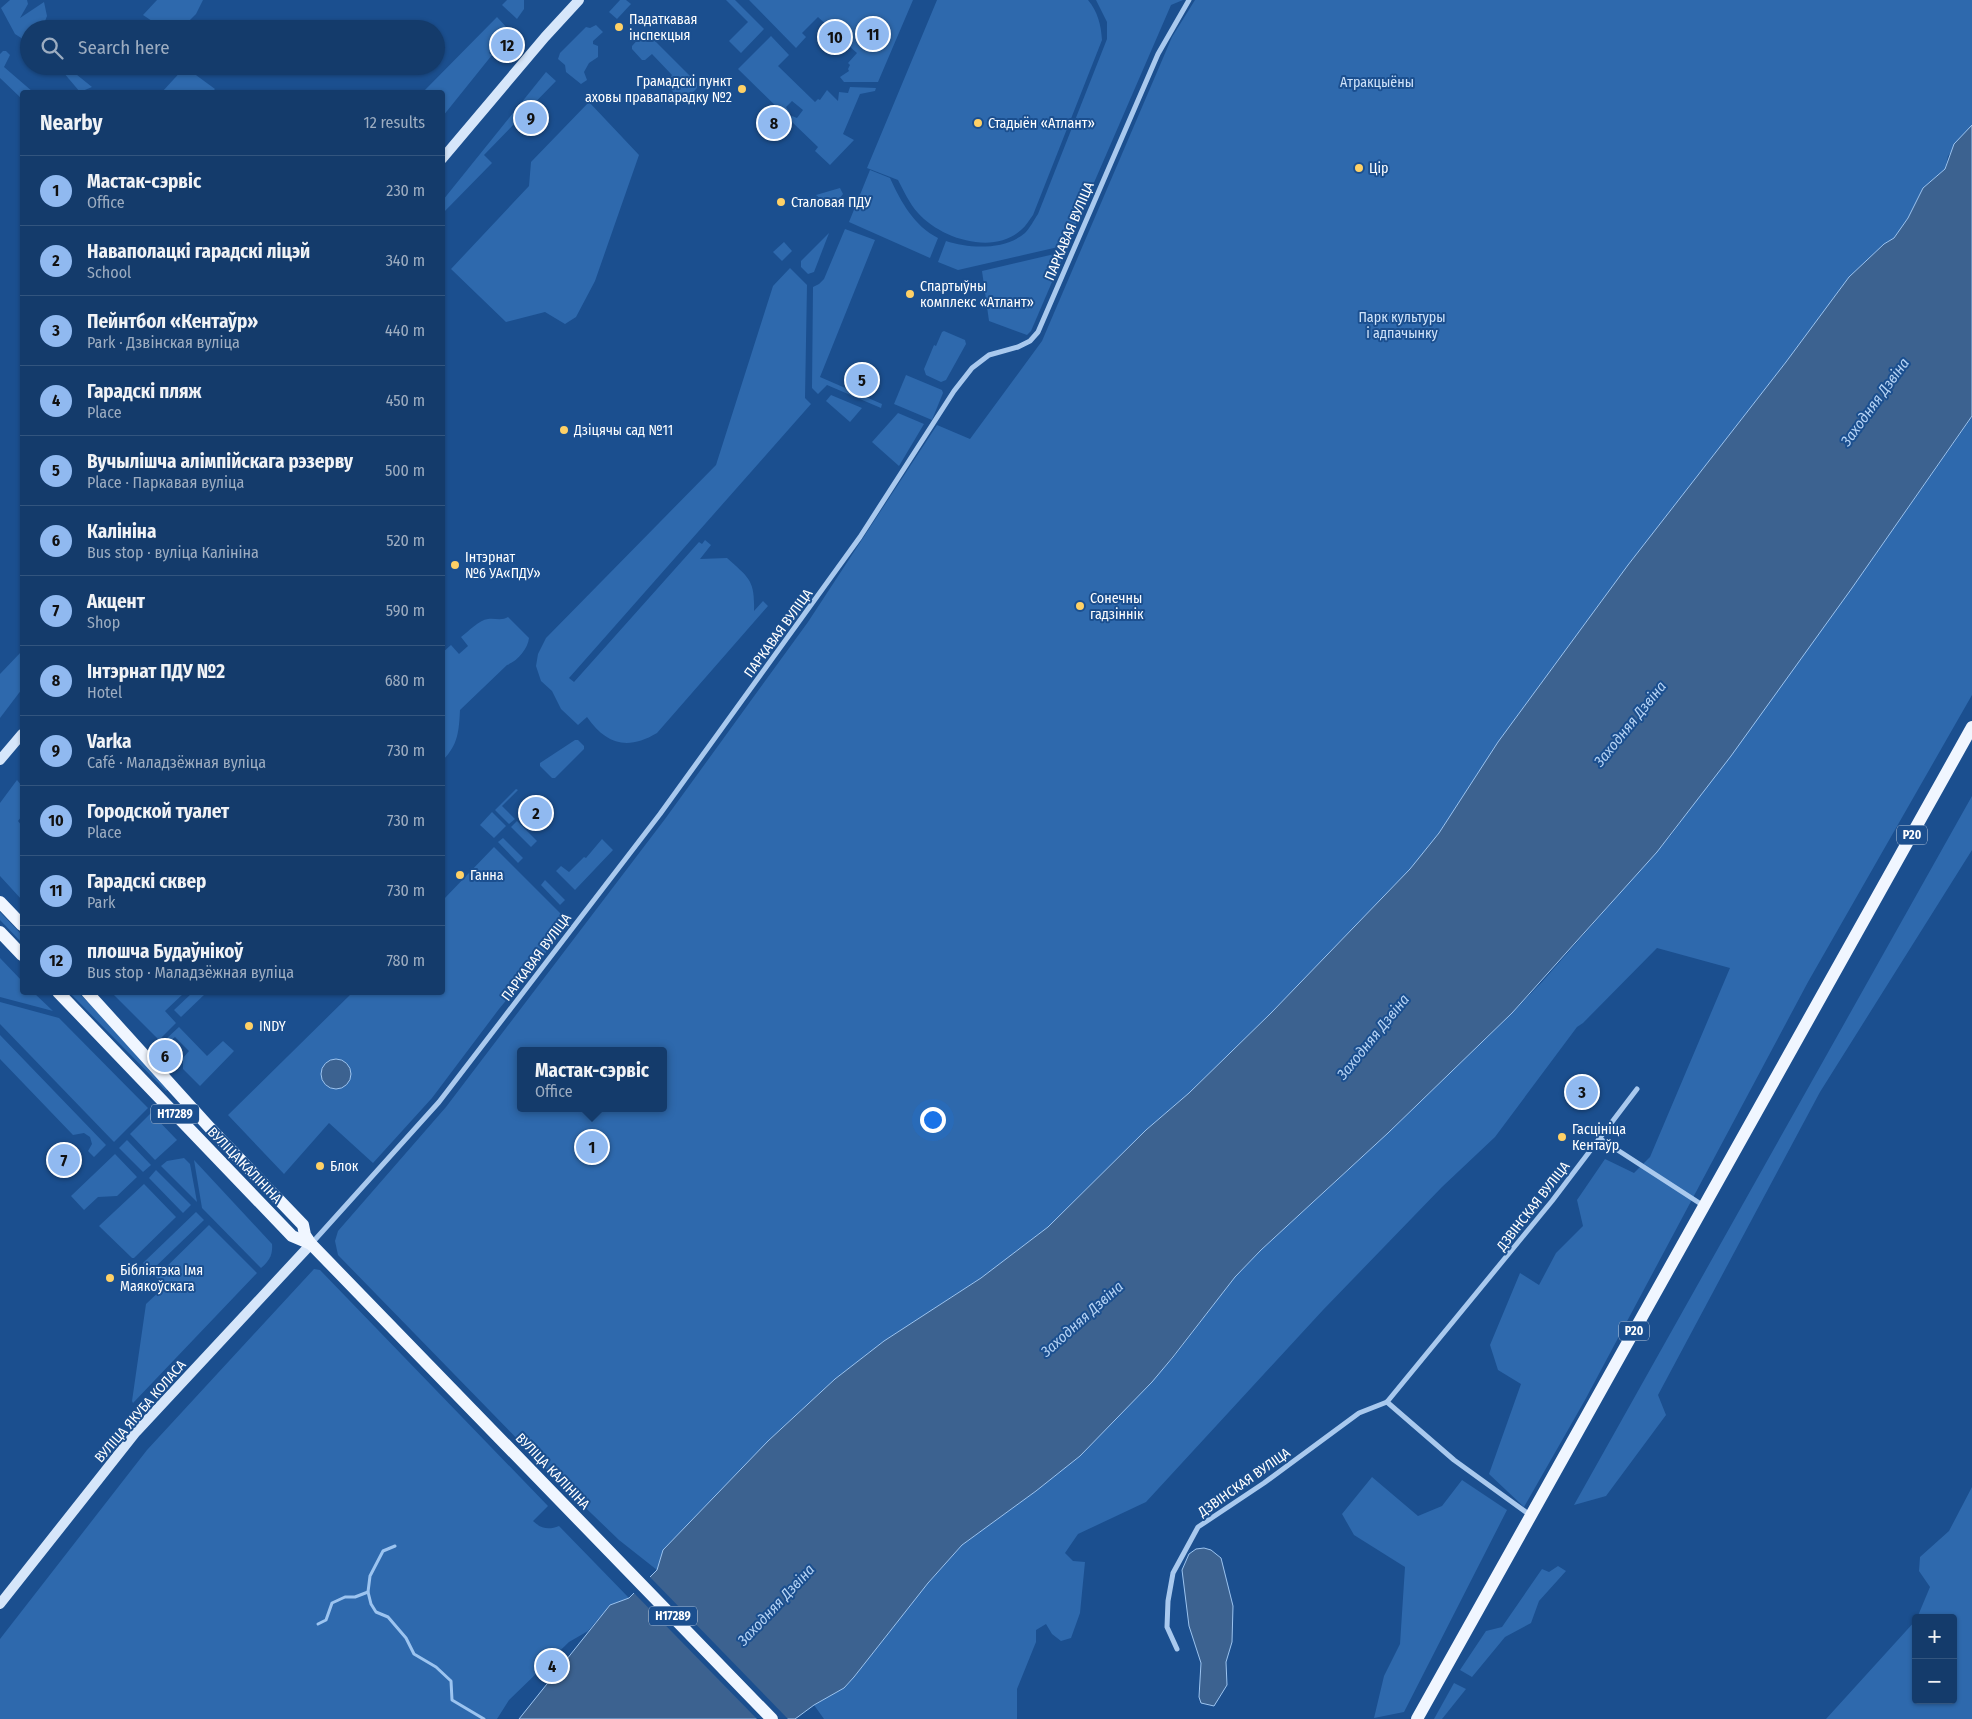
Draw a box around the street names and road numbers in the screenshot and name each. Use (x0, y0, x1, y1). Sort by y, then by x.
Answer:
street label: ПАРКАВАЯ ВУЛІЦА (1041, 179, 1098, 283)
street label: ПАРКАВАЯ ВУЛІЦА (741, 585, 817, 681)
road number: Р20 (1897, 826, 1927, 844)
street label: ПАРКАВАЯ ВУЛІЦА (498, 910, 575, 1005)
road number: Н17289 (151, 1104, 199, 1124)
street label: ВУЛІЦА КАЛІНІНА (204, 1124, 286, 1208)
street label: ДЗВІНСКАЯ ВУЛІЦА (1493, 1158, 1574, 1255)
road number: Р20 (1619, 1322, 1649, 1340)
street label: ВУЛІЦА ЯКУБА КОЛАСА (91, 1356, 190, 1466)
street label: ВУЛІЦА КАЛІНІНА (512, 1430, 594, 1514)
street label: ДЗВІНСКАЯ ВУЛІЦА (1194, 1444, 1294, 1521)
road number: Н17289 (649, 1606, 697, 1625)

